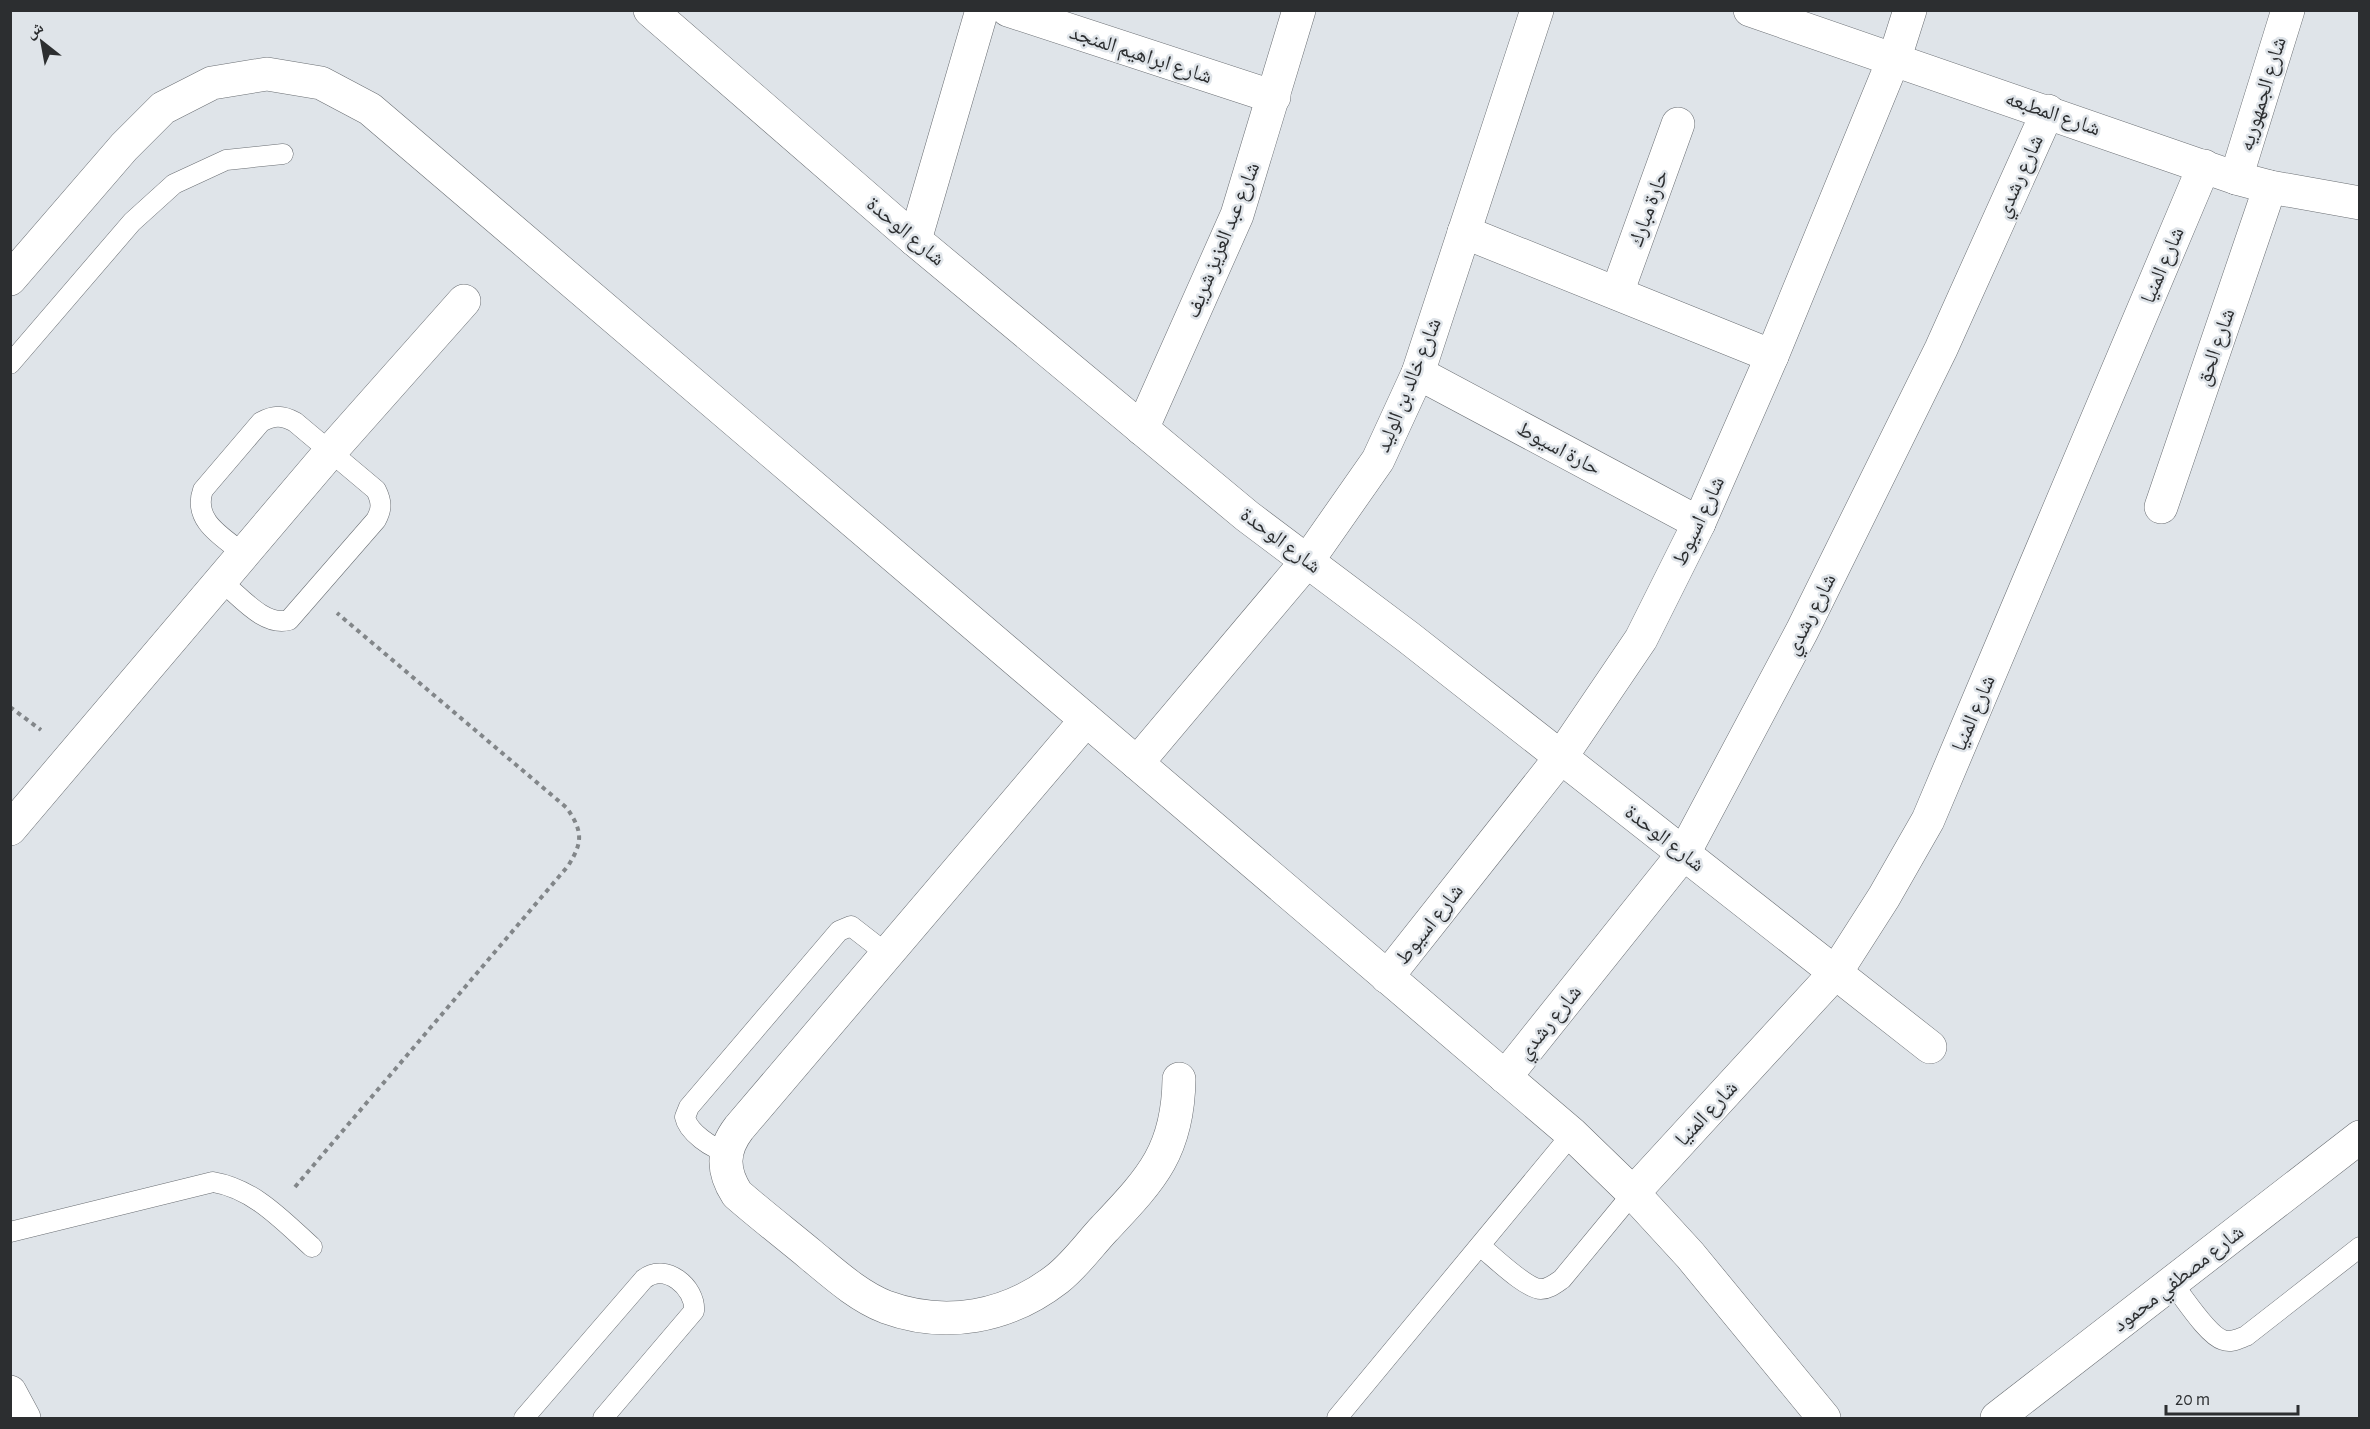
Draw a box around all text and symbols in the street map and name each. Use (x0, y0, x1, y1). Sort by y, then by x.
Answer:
north arrow (12, 12, 72, 72)
text: ش (23, 19, 47, 42)
street label: شارع ابراهيم المنجد (1066, 22, 1215, 90)
street label: شارع الجمهوريه (2235, 35, 2292, 154)
street label: شارع المطبعه (2002, 87, 2103, 141)
street label: شارع رشدي (1992, 132, 2052, 223)
street label: شارع عبد العزيز شريف (1182, 159, 1265, 322)
street label: حارة مبارك (1625, 167, 1673, 249)
street label: شارع الوحدة (861, 193, 949, 271)
street label: شارع المنيا (2137, 224, 2190, 307)
street label: شارع الحق (2192, 306, 2240, 389)
street label: شارع خالد بن الوليد (1372, 315, 1447, 456)
street label: حارة اسيوط (1513, 418, 1604, 479)
street label: شارع اسيوط (1669, 473, 1730, 570)
street label: شارع الوحدة (1235, 504, 1325, 579)
street label: شارع رشدي (1781, 570, 1845, 661)
street label: شارع المنيا (1948, 672, 2001, 755)
street label: شارع الوحدة (1620, 801, 1708, 877)
street label: شارع اسيوط (1392, 880, 1469, 970)
street label: شارع رشدي (1513, 981, 1589, 1067)
street label: شارع المنيا (1671, 1077, 1743, 1151)
street label: شارع مصطفي محمود (2109, 1221, 2251, 1340)
scale bar (2166, 1378, 2298, 1416)
text: 20 m (2175, 1391, 2210, 1409)

